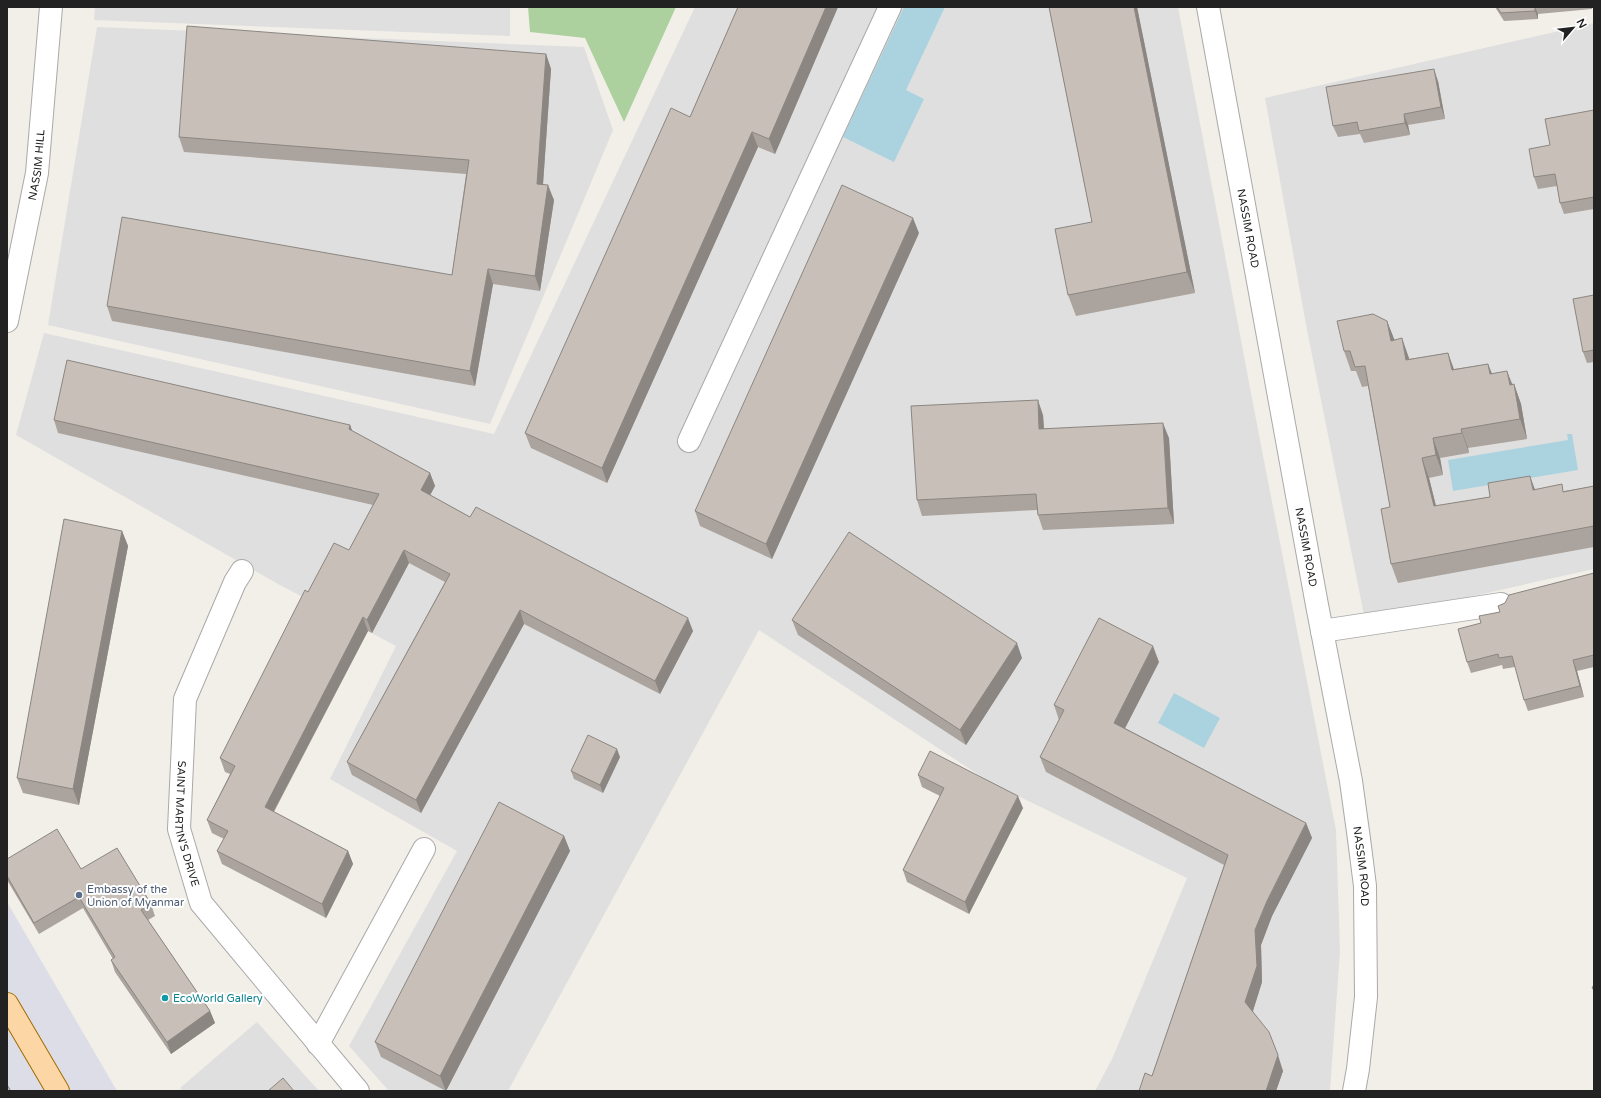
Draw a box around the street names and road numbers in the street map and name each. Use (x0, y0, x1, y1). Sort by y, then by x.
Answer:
street label: NASSIM HILL (25, 128, 47, 201)
street label: NASSIM ROAD (1235, 188, 1262, 269)
street label: NASSIM ROAD (1293, 506, 1320, 588)
street label: SAINT MARTIN'S DRIVE (172, 760, 202, 888)
street label: NASSIM ROAD (1351, 825, 1372, 906)

